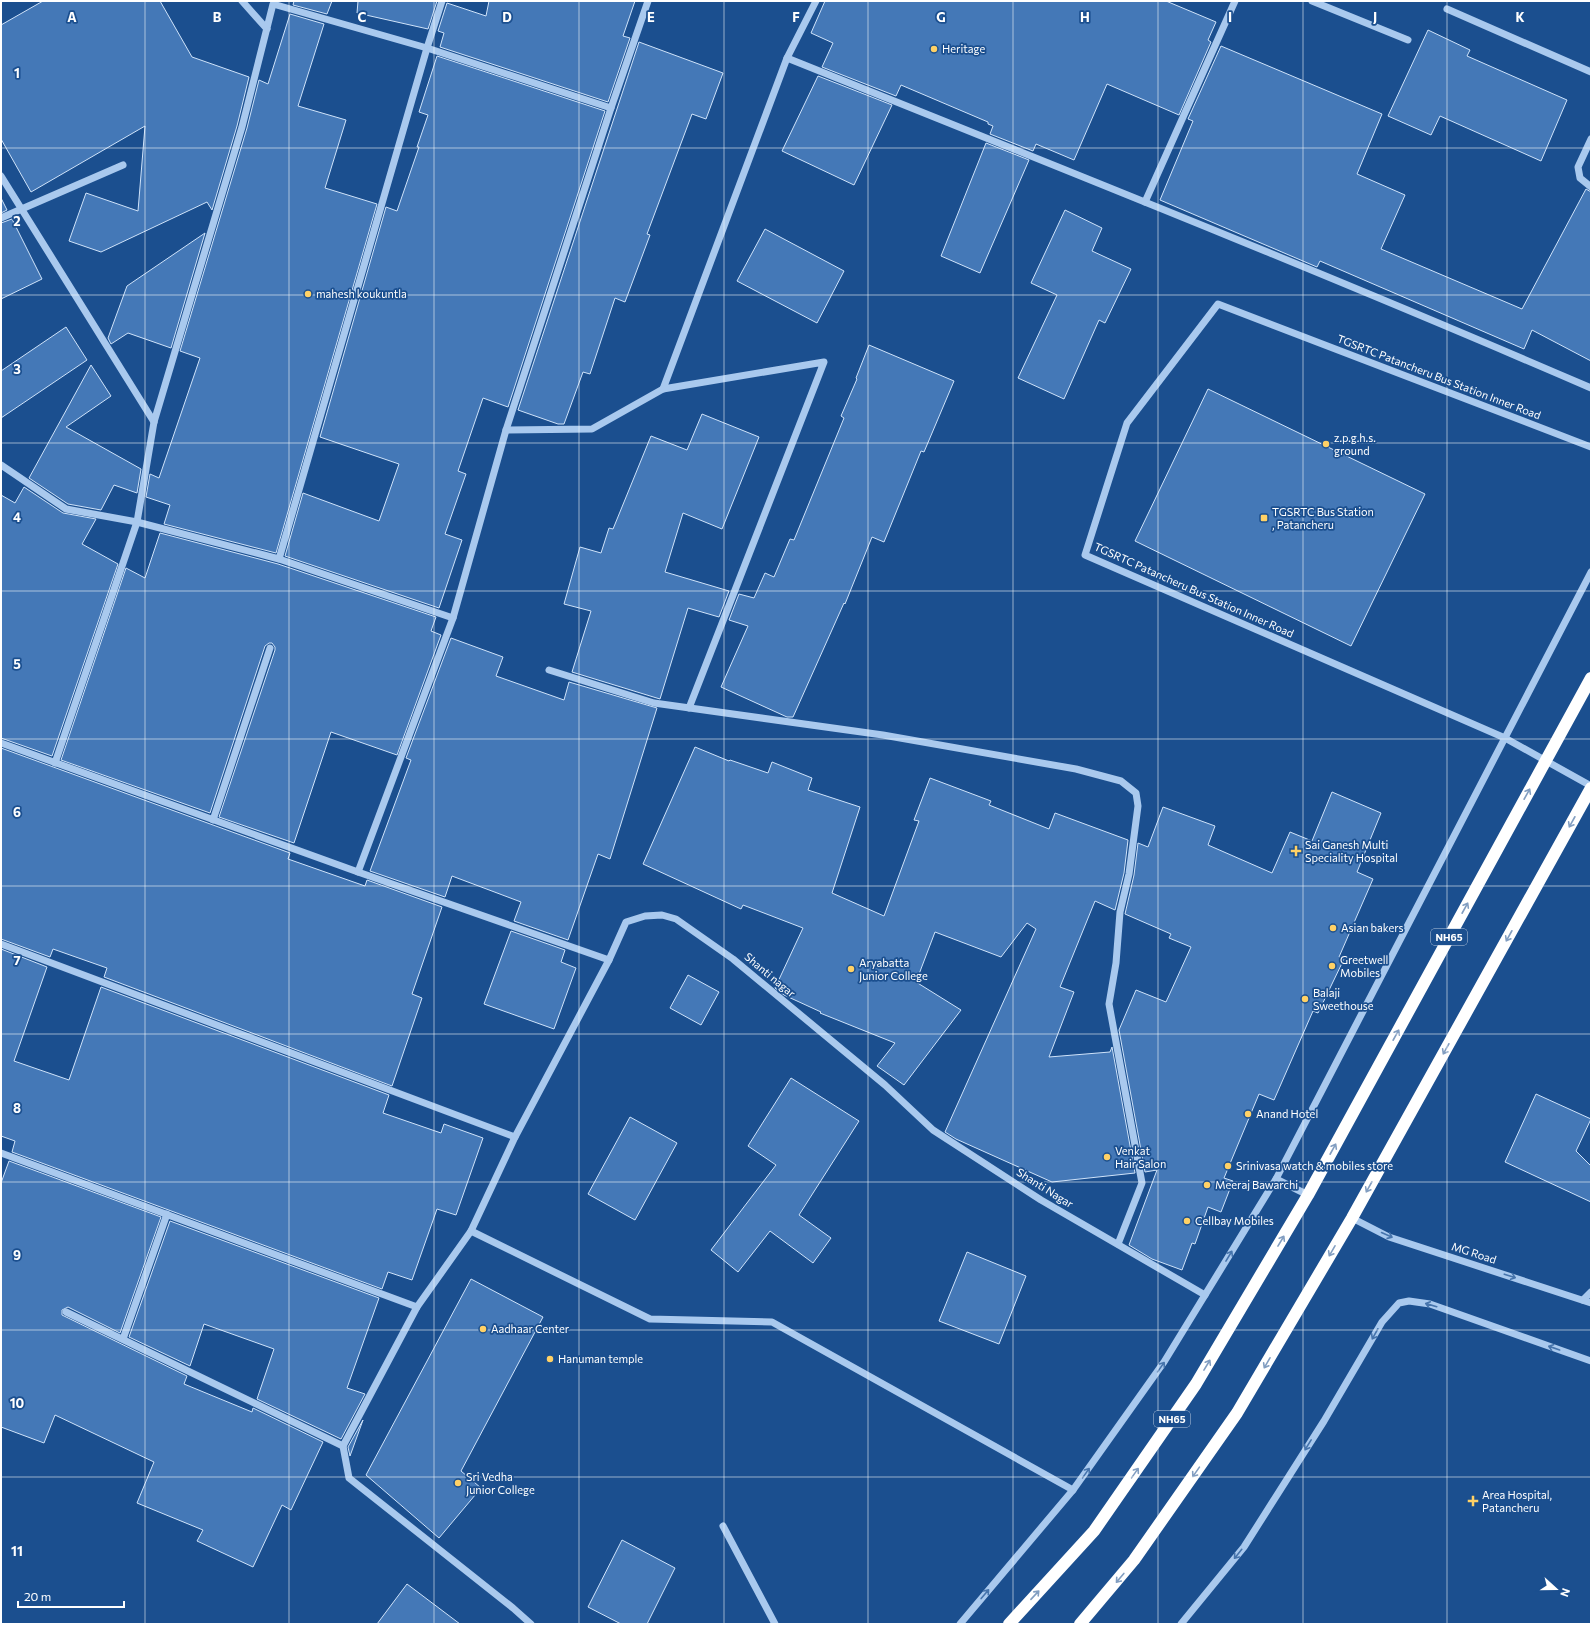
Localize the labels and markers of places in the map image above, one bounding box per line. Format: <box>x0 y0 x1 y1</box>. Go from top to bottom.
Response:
place label: Heritage <box>942 42 985 55</box>
marker: Heritage <box>929 44 939 54</box>
place label: mahesh koukuntla <box>316 287 407 300</box>
marker: mahesh koukuntla <box>303 289 313 299</box>
place label: z.p.g.h.s. ground <box>1334 431 1376 457</box>
marker: z.p.g.h.s. ground <box>1321 439 1331 449</box>
place label: TGSRTC Bus Station , Patancheru <box>1272 505 1374 531</box>
marker: TGSRTC Bus Station , Patancheru <box>1259 513 1269 523</box>
place label: Sai Ganesh Multi Speciality Hospital <box>1305 838 1398 864</box>
marker: Sai Ganesh Multi Speciality Hospital <box>1290 845 1302 857</box>
place label: Asian bakers <box>1341 921 1404 934</box>
marker: Asian bakers <box>1328 923 1338 933</box>
place label: Greetwell Mobiles <box>1340 953 1388 979</box>
place label: Aryabatta Junior College <box>859 956 928 983</box>
marker: Greetwell Mobiles <box>1327 961 1337 971</box>
marker: Aryabatta Junior College <box>846 964 856 974</box>
place label: Balaji Sweethouse <box>1313 986 1374 1012</box>
marker: Balaji Sweethouse <box>1300 994 1310 1004</box>
place label: Anand Hotel <box>1256 1107 1318 1120</box>
marker: Anand Hotel <box>1243 1109 1253 1119</box>
place label: Venkat Hair Salon <box>1115 1144 1166 1170</box>
marker: Venkat Hair Salon <box>1102 1152 1112 1162</box>
place label: Srinivasa watch & mobiles store <box>1236 1159 1393 1172</box>
marker: Srinivasa watch & mobiles store <box>1223 1161 1233 1171</box>
place label: Meeraj Bawarchi <box>1215 1178 1298 1191</box>
marker: Meeraj Bawarchi <box>1202 1180 1212 1190</box>
place label: Cellbay Mobiles <box>1195 1214 1274 1227</box>
marker: Cellbay Mobiles <box>1182 1216 1192 1226</box>
place label: Aadhaar Center <box>491 1322 570 1335</box>
marker: Aadhaar Center <box>478 1324 488 1334</box>
place label: Hanuman temple <box>558 1352 643 1365</box>
marker: Hanuman temple <box>545 1354 555 1364</box>
place label: Sri Vedha Junior College <box>466 1470 535 1497</box>
marker: Sri Vedha Junior College <box>453 1478 463 1488</box>
place label: Area Hospital, Patancheru <box>1482 1488 1552 1514</box>
marker: Area Hospital, Patancheru <box>1467 1495 1479 1507</box>

